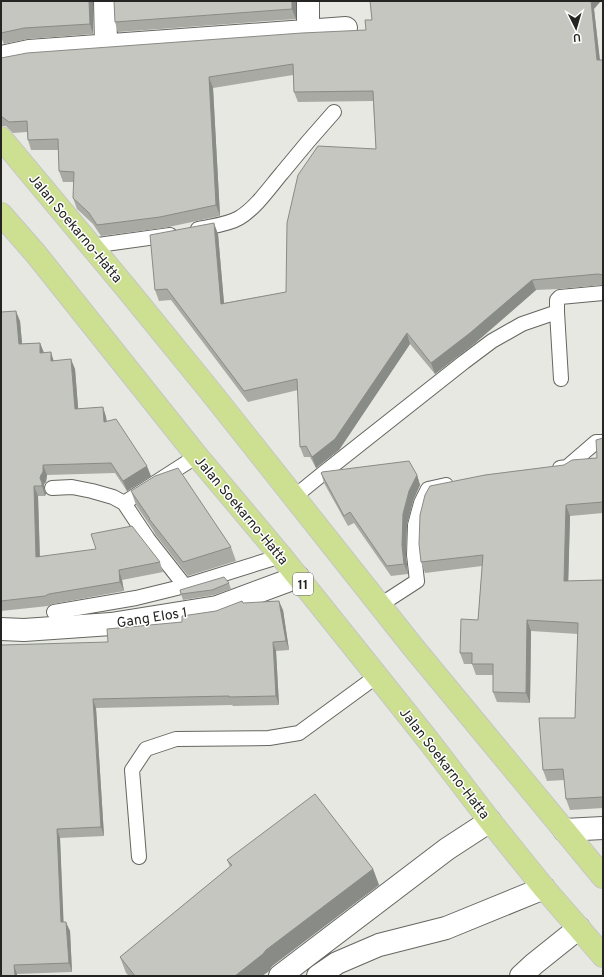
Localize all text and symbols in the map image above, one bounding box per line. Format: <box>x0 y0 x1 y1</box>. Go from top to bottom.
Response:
north arrow <box>556 8 596 48</box>
text: U <box>572 30 581 44</box>
street label: Jalan Soekarno-Hatta <box>24 171 125 287</box>
street label: Jalan Soekarno-Hatta <box>190 453 291 569</box>
road number: 11 <box>293 573 313 595</box>
street label: Gang Elos 1 <box>116 605 189 632</box>
street label: Jalan Soekarno-Hatta <box>395 705 493 823</box>

